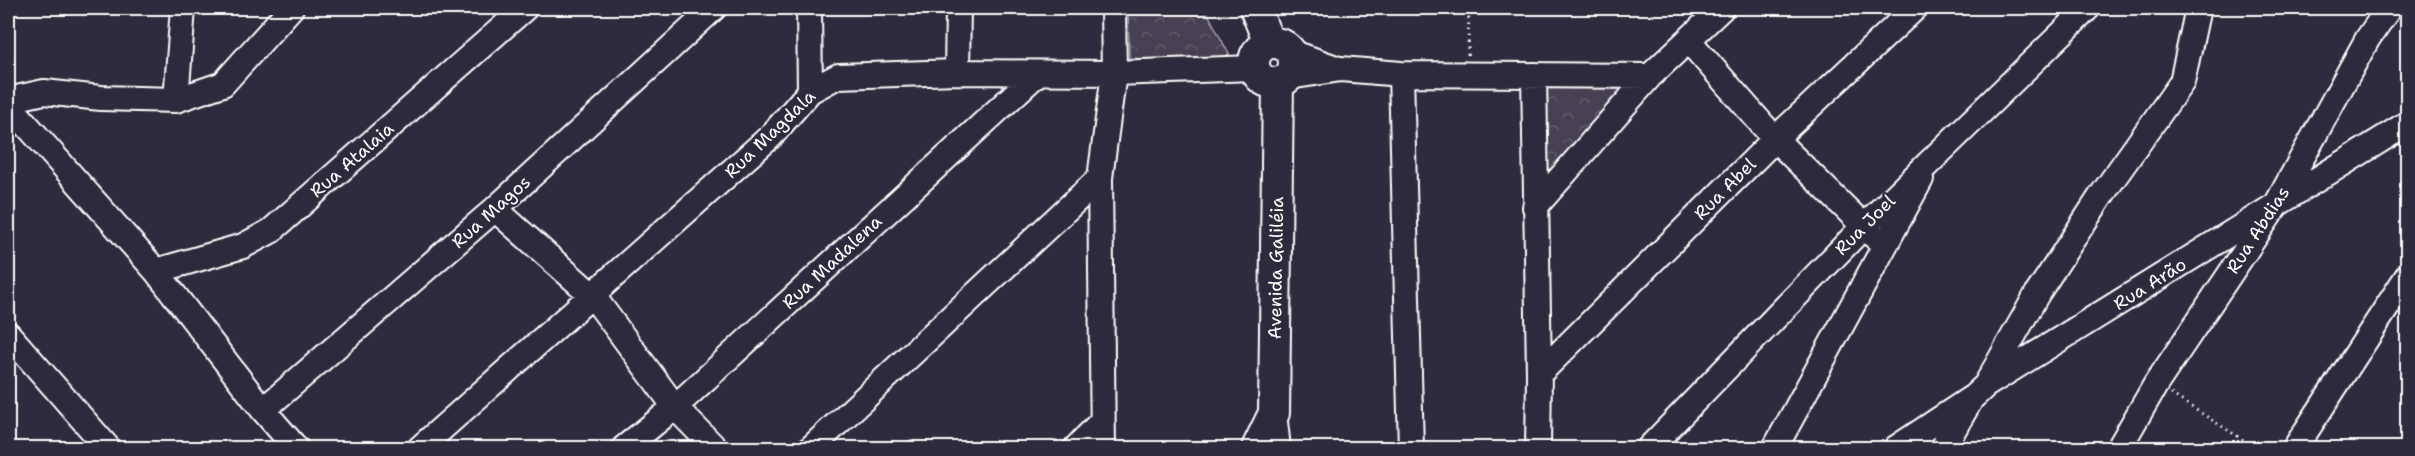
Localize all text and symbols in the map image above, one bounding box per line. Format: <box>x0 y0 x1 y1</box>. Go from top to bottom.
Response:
street label: Rua Magdala <box>719 84 821 184</box>
street label: Rua Atalaia <box>305 117 399 203</box>
street label: Rua Abel <box>1689 152 1762 225</box>
street label: Rua Magos <box>446 170 536 254</box>
street label: Rua Abdias <box>2221 182 2295 278</box>
street label: Rua Joel <box>1829 189 1901 261</box>
street label: Avenida Galiléia <box>1263 196 1289 340</box>
street label: Rua Madalena <box>777 210 887 314</box>
street label: Rua Arão <box>2109 252 2191 316</box>

